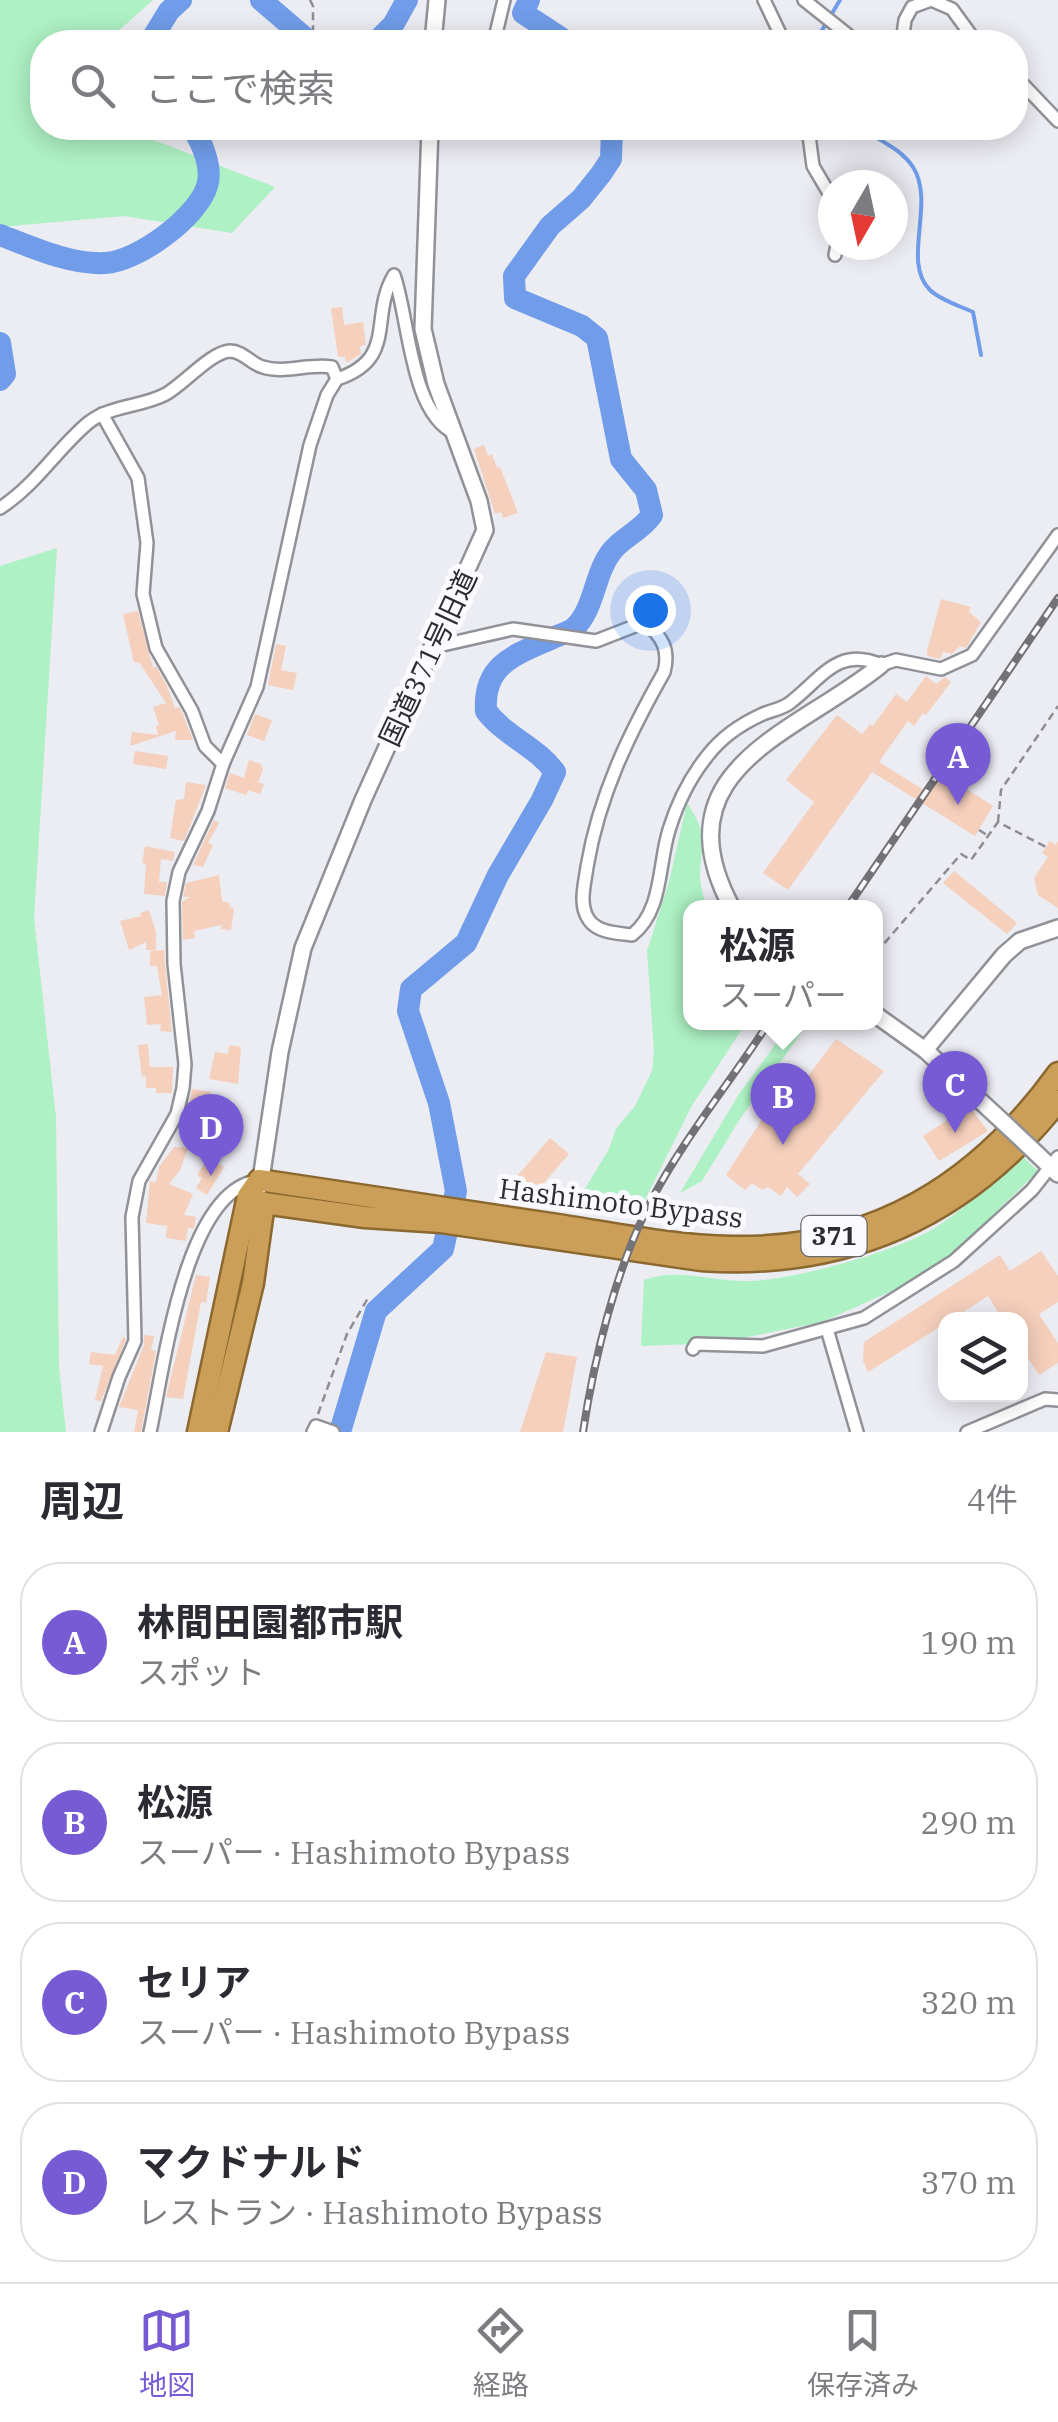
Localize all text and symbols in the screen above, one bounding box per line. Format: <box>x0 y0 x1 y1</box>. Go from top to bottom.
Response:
search box <box>30 30 1028 140</box>
icon: search <box>65 58 120 113</box>
text: ここで検索 <box>145 63 335 112</box>
north arrow <box>818 170 908 260</box>
street label: 国道371号旧道 <box>371 564 485 752</box>
your location <box>625 585 676 636</box>
pin: A <box>926 722 990 805</box>
popup <box>683 900 883 1030</box>
text: 松源 <box>719 920 795 969</box>
text: スーパー <box>719 974 847 1016</box>
pin: C <box>922 1050 988 1133</box>
pin: B <box>750 1062 816 1145</box>
pin: D <box>178 1094 244 1176</box>
street label: Hashimoto Bypass <box>497 1169 745 1236</box>
road number: 371 <box>802 1216 866 1256</box>
map controls <box>938 1312 1028 1402</box>
button: layers <box>938 1312 1028 1402</box>
text: 周辺 <box>40 1473 124 1528</box>
text: 4件 <box>967 1478 1018 1520</box>
text: 林間田園都市駅 <box>137 1597 403 1646</box>
text: A <box>63 1621 86 1663</box>
text: 190 m <box>920 1621 1016 1663</box>
text: スポット <box>137 1651 265 1693</box>
text: 松源 <box>137 1777 213 1826</box>
text: B <box>63 1801 86 1843</box>
text: 290 m <box>920 1801 1016 1843</box>
text: スーパー · Hashimoto Bypass <box>137 1831 570 1873</box>
text: セリア <box>137 1957 251 2006</box>
text: C <box>64 1981 85 2023</box>
text: 320 m <box>920 1981 1016 2023</box>
text: スーパー · Hashimoto Bypass <box>137 2011 570 2053</box>
text: マクドナルド <box>137 2137 365 2186</box>
text: D <box>62 2161 87 2203</box>
text: 370 m <box>920 2161 1016 2203</box>
text: レストラン · Hashimoto Bypass <box>137 2191 603 2233</box>
tab: 地図 <box>139 2303 195 2403</box>
tab: 経路 <box>473 2303 529 2403</box>
tab: 保存済み <box>807 2303 919 2403</box>

